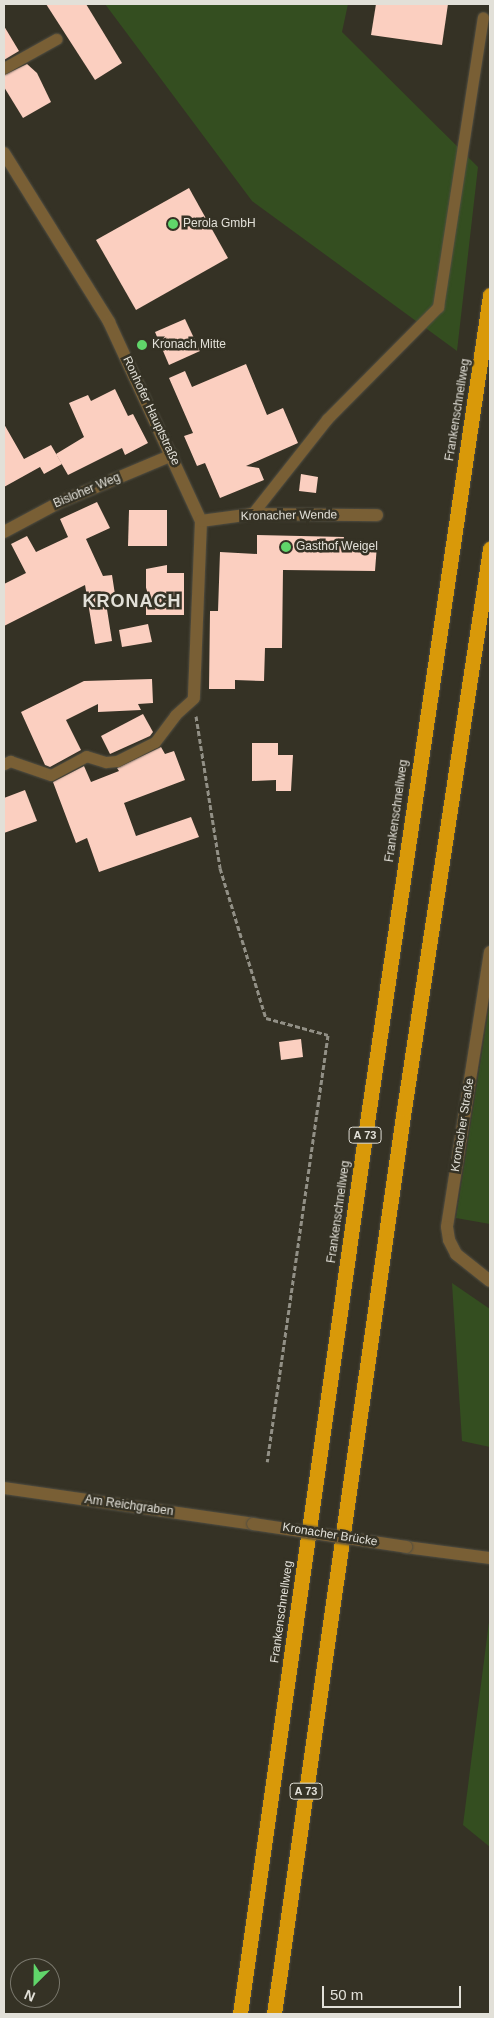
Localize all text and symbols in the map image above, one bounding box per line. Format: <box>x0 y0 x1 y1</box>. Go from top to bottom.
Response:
place label: Perola GmbH <box>183 217 256 231</box>
marker: Perola GmbH <box>167 218 179 230</box>
place label: Kronach Mitte <box>152 338 226 352</box>
marker: Kronach Mitte <box>136 339 148 351</box>
street label: Ronhofer Hauptstraße <box>119 354 183 468</box>
street label: Frankenschnellweg <box>443 358 473 462</box>
street label: Bisloher Weg <box>51 470 123 512</box>
street label: Kronacher Wende <box>241 508 337 524</box>
place label: Gasthof Weigel <box>296 540 378 554</box>
marker: Gasthof Weigel <box>280 541 292 553</box>
district label: KRONACH <box>82 590 182 612</box>
street label: Frankenschnellweg <box>383 759 411 863</box>
street label: Kronacher Straße <box>448 1077 478 1173</box>
road number: A 73 <box>348 1126 382 1144</box>
street label: Frankenschnellweg <box>325 1160 353 1264</box>
street label: Am Reichgraben <box>84 1493 174 1519</box>
street label: Kronacher Brücke <box>281 1520 379 1550</box>
street label: Frankenschnellweg <box>268 1560 296 1664</box>
road number: A 73 <box>288 1782 324 1800</box>
north arrow <box>10 1958 60 2008</box>
scale bar <box>324 1976 463 2008</box>
text: 50 m <box>330 1986 363 2003</box>
text: N <box>22 1987 37 2005</box>

